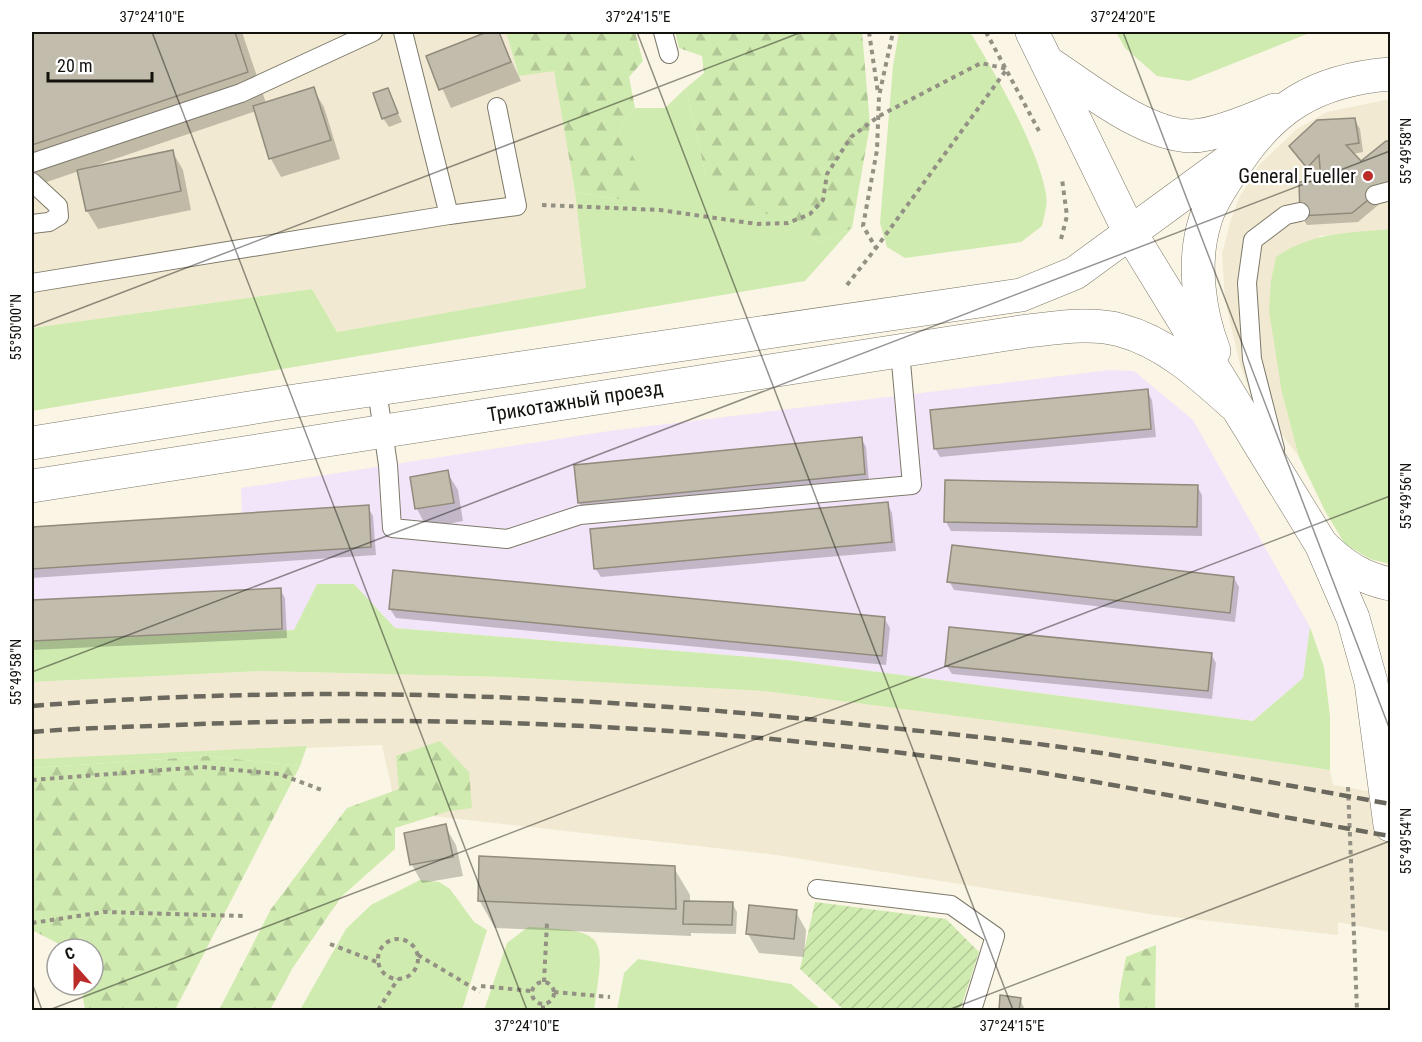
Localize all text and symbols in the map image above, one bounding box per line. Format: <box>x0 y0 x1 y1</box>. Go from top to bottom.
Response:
text: 37°24'10"E <box>120 8 184 26</box>
text: 37°24'15"E <box>606 8 670 26</box>
text: 37°24'20"E <box>1091 8 1155 26</box>
scale bar <box>48 45 152 83</box>
text: 20 m <box>57 55 92 76</box>
text: 55°49'58"N <box>1397 118 1415 184</box>
place label: General Fueller <box>1238 164 1356 188</box>
marker: General Fueller <box>1361 169 1375 183</box>
text: 55°50'00"N <box>7 294 25 360</box>
street label: Трикотажный проезд <box>485 375 665 427</box>
text: 55°49'56"N <box>1397 463 1415 529</box>
text: 55°49'58"N <box>7 639 25 705</box>
text: 55°49'54"N <box>1397 808 1415 874</box>
north arrow <box>45 937 105 997</box>
text: С <box>62 943 77 964</box>
text: 37°24'10"E <box>495 1017 559 1035</box>
text: 37°24'15"E <box>980 1017 1044 1035</box>

